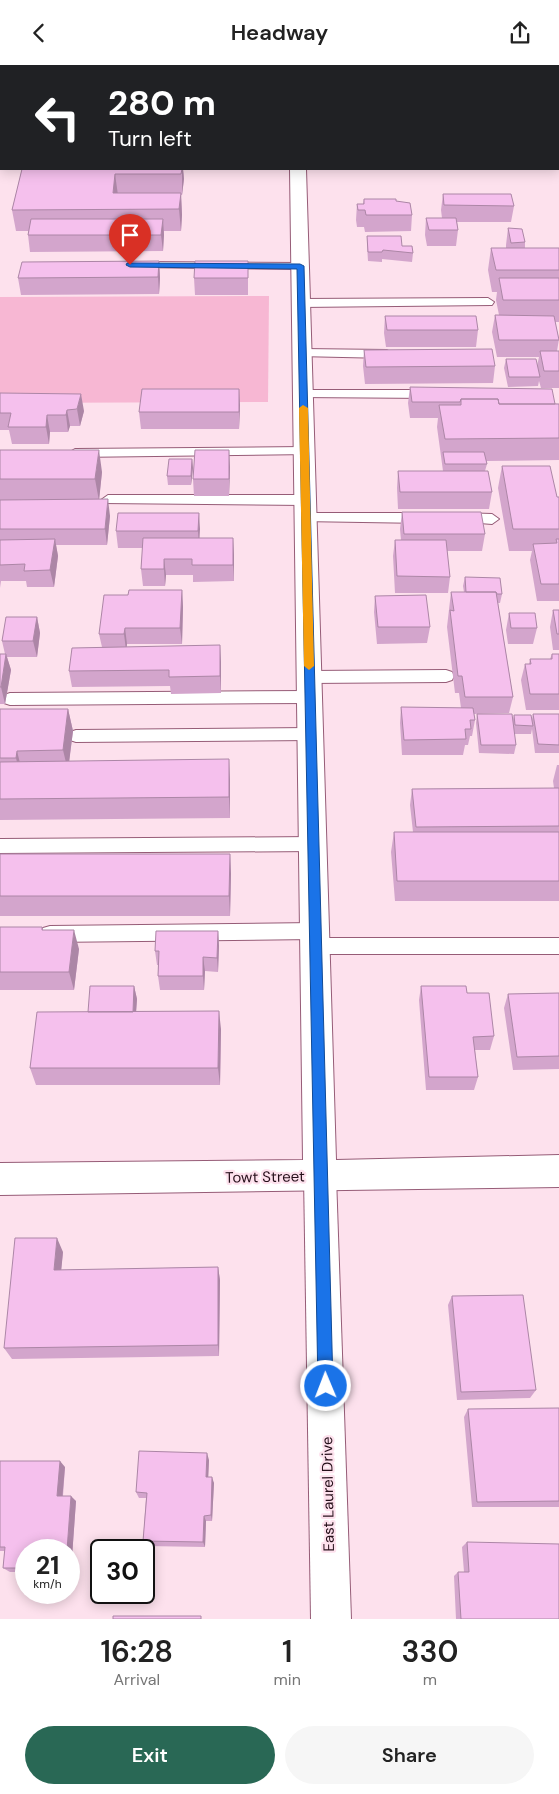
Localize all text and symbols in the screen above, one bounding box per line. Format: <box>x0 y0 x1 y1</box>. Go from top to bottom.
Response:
text: Headway <box>231 18 328 47</box>
icon: back <box>25 19 53 47</box>
icon: share <box>506 19 534 47</box>
text: 280 m <box>108 80 216 126</box>
icon: left <box>25 85 90 150</box>
text: Turn left <box>108 124 192 153</box>
pin <box>109 214 151 265</box>
icon: arrive <box>116 221 144 249</box>
street label: Towt Street <box>225 1166 305 1188</box>
position arrow <box>299 1359 351 1411</box>
street label: East Laurel Drive <box>317 1436 339 1552</box>
speed limit sign: 30 <box>90 1539 155 1604</box>
text: 21 <box>36 1549 59 1582</box>
text: km/h <box>33 1576 62 1592</box>
text: 16:28 <box>101 1632 173 1671</box>
text: 1 <box>282 1632 292 1671</box>
text: 330 <box>401 1632 458 1671</box>
text: Arrival <box>113 1669 160 1690</box>
text: min <box>274 1669 301 1690</box>
text: m <box>423 1669 437 1690</box>
button: Exit <box>25 1726 275 1784</box>
button: Share <box>285 1726 534 1784</box>

